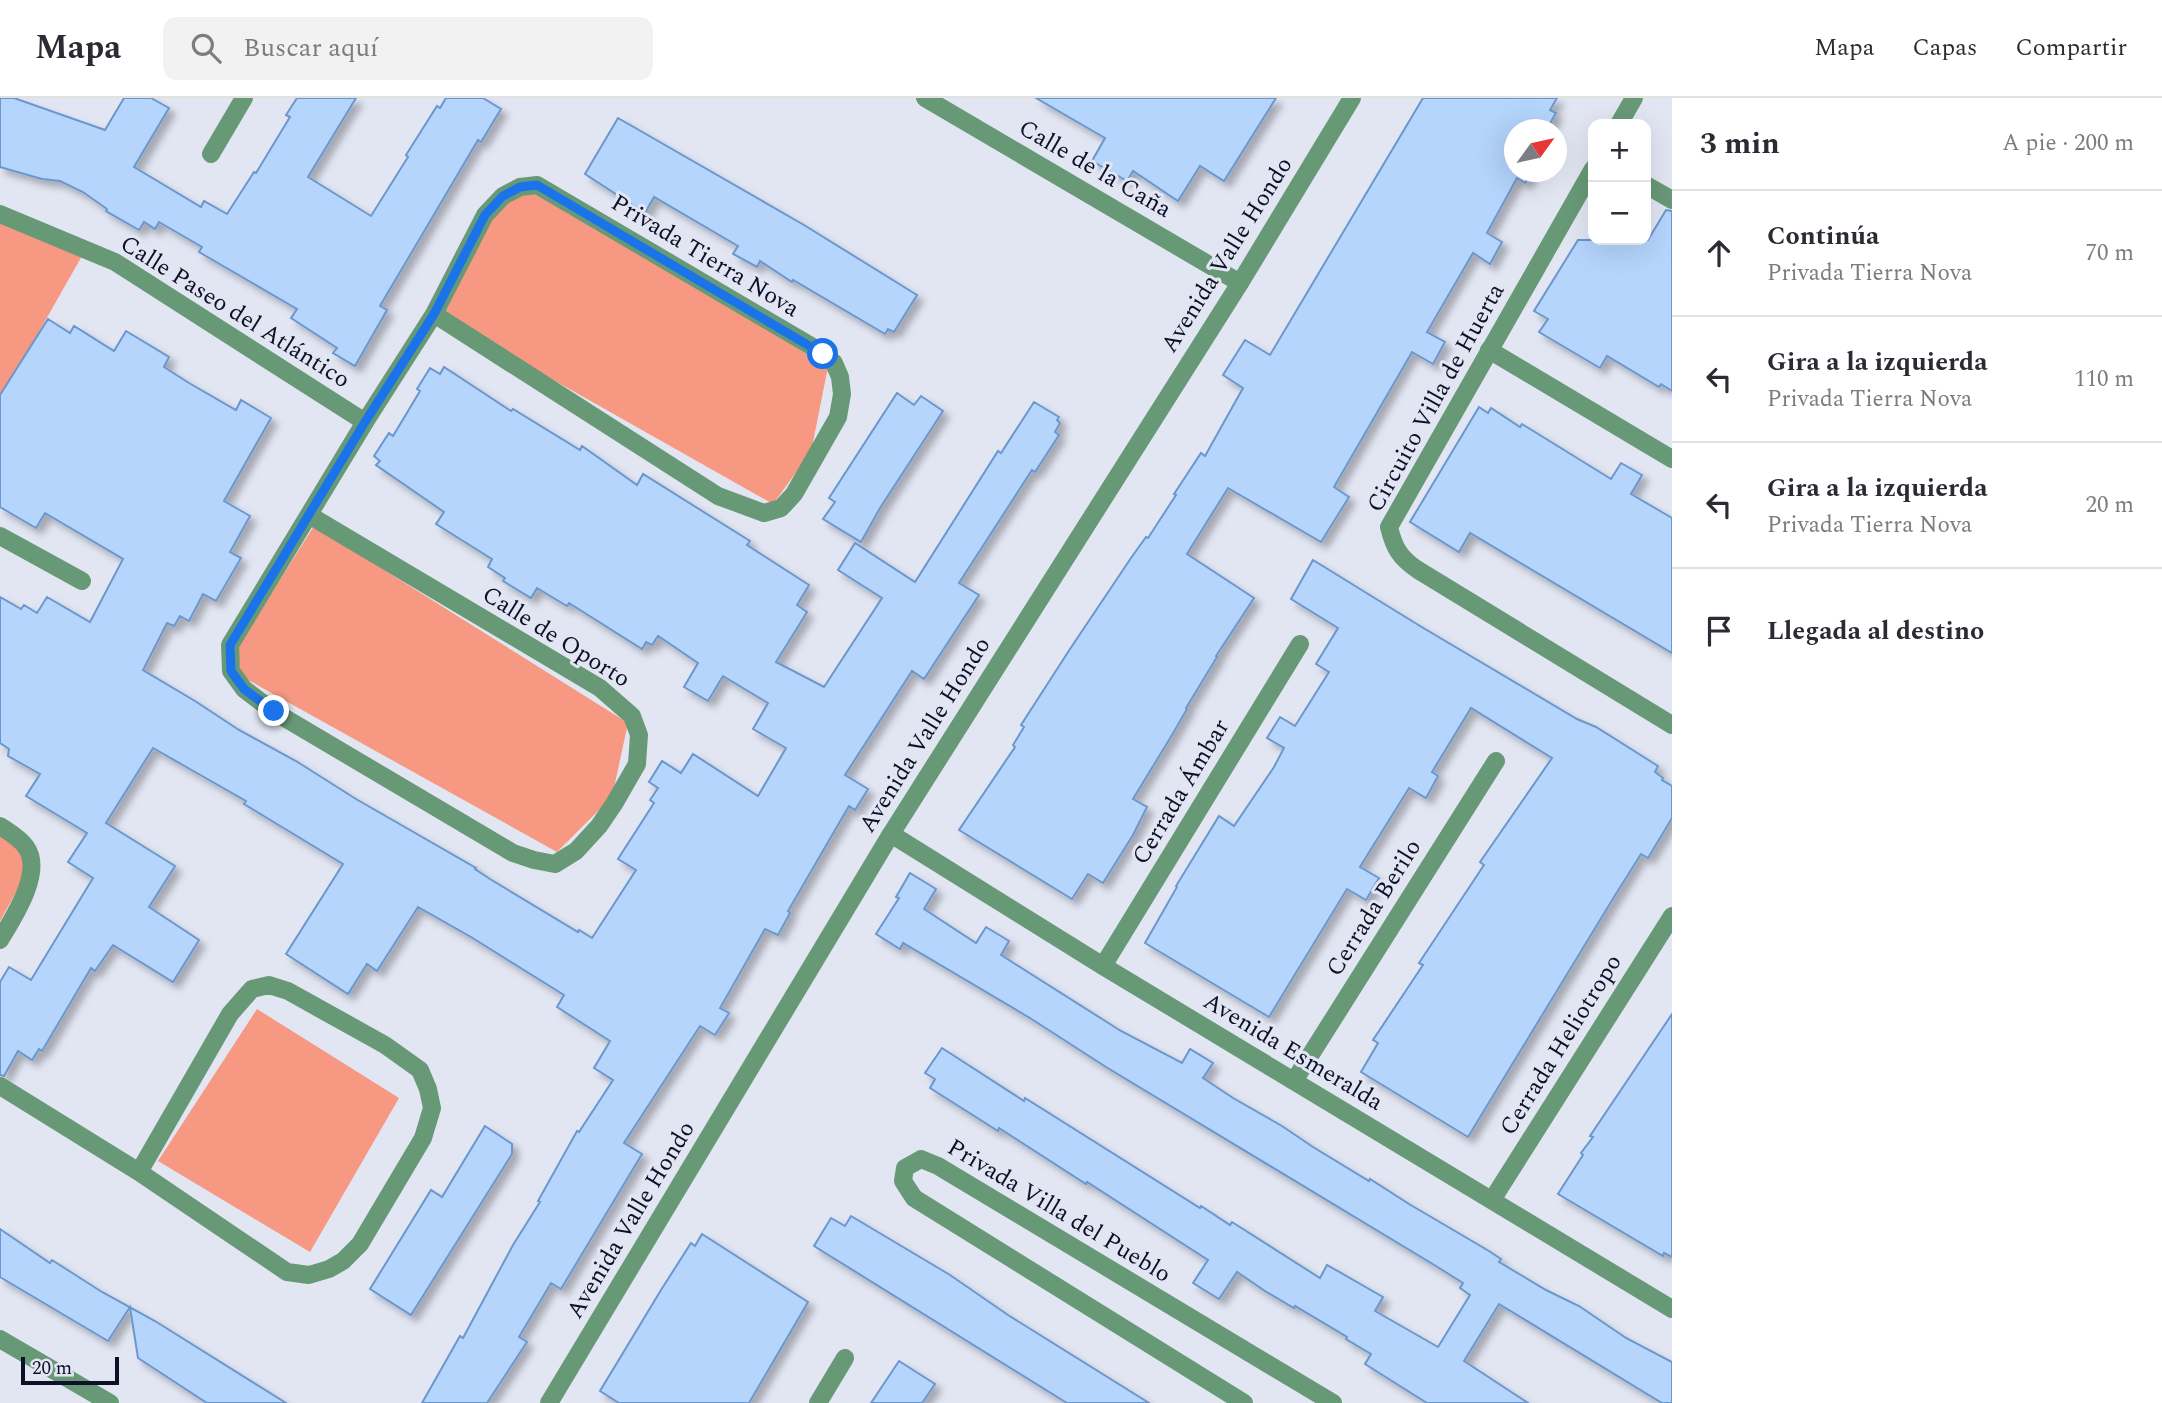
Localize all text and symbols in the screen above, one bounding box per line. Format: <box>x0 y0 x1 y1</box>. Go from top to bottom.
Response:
search box <box>163 17 653 80</box>
text: Mapa <box>35 23 121 73</box>
text: Buscar aquí <box>243 28 378 68</box>
icon: search <box>187 29 225 67</box>
text: Mapa <box>1814 30 1874 66</box>
text: Capas <box>1912 30 1977 66</box>
text: Compartir <box>2015 30 2127 66</box>
street label: Calle de la Caña <box>1012 111 1178 228</box>
north arrow <box>1504 119 1567 182</box>
map controls <box>1588 119 1651 245</box>
button: + <box>1588 119 1651 182</box>
text: 3 min <box>1700 121 1780 167</box>
text: A pie · 200 m <box>2002 126 2134 161</box>
street label: Avenida Valle Hondo <box>1152 150 1302 360</box>
button: − <box>1588 182 1651 245</box>
street label: Privada Tierra Nova <box>604 185 806 327</box>
text: Continúa <box>1767 216 1879 256</box>
street label: Calle Paseo del Atlántico <box>113 226 357 398</box>
icon: ahead <box>1700 234 1738 272</box>
text: 70 m <box>2085 236 2134 271</box>
text: Privada Tierra Nova <box>1767 256 1972 291</box>
street label: Circuito Villa de Huerta <box>1358 277 1514 519</box>
route start <box>807 338 838 369</box>
text: Gira a la izquierda <box>1767 342 1988 382</box>
icon: left <box>1700 360 1738 398</box>
text: 110 m <box>2074 362 2134 397</box>
text: Privada Tierra Nova <box>1767 382 1972 417</box>
text: Gira a la izquierda <box>1767 468 1988 508</box>
icon: left <box>1700 486 1738 524</box>
text: 20 m <box>2085 488 2134 523</box>
text: Privada Tierra Nova <box>1767 508 1972 543</box>
street label: Calle de Oporto <box>475 577 637 697</box>
text: Llegada al destino <box>1767 611 1984 651</box>
icon: arrive <box>1700 612 1738 650</box>
street label: Avenida Valle Hondo <box>850 630 1000 840</box>
route end <box>258 695 289 726</box>
street label: Cerrada Ámbar <box>1123 712 1239 872</box>
street label: Cerrada Berilo <box>1317 832 1431 984</box>
street label: Cerrada Heliotropo <box>1491 947 1631 1143</box>
street label: Avenida Esmeralda <box>1196 984 1390 1120</box>
street label: Avenida Valle Hondo <box>558 1114 704 1326</box>
street label: Privada Villa del Pueblo <box>940 1130 1178 1292</box>
scale bar <box>21 1354 119 1386</box>
text: 20 m <box>32 1354 72 1383</box>

